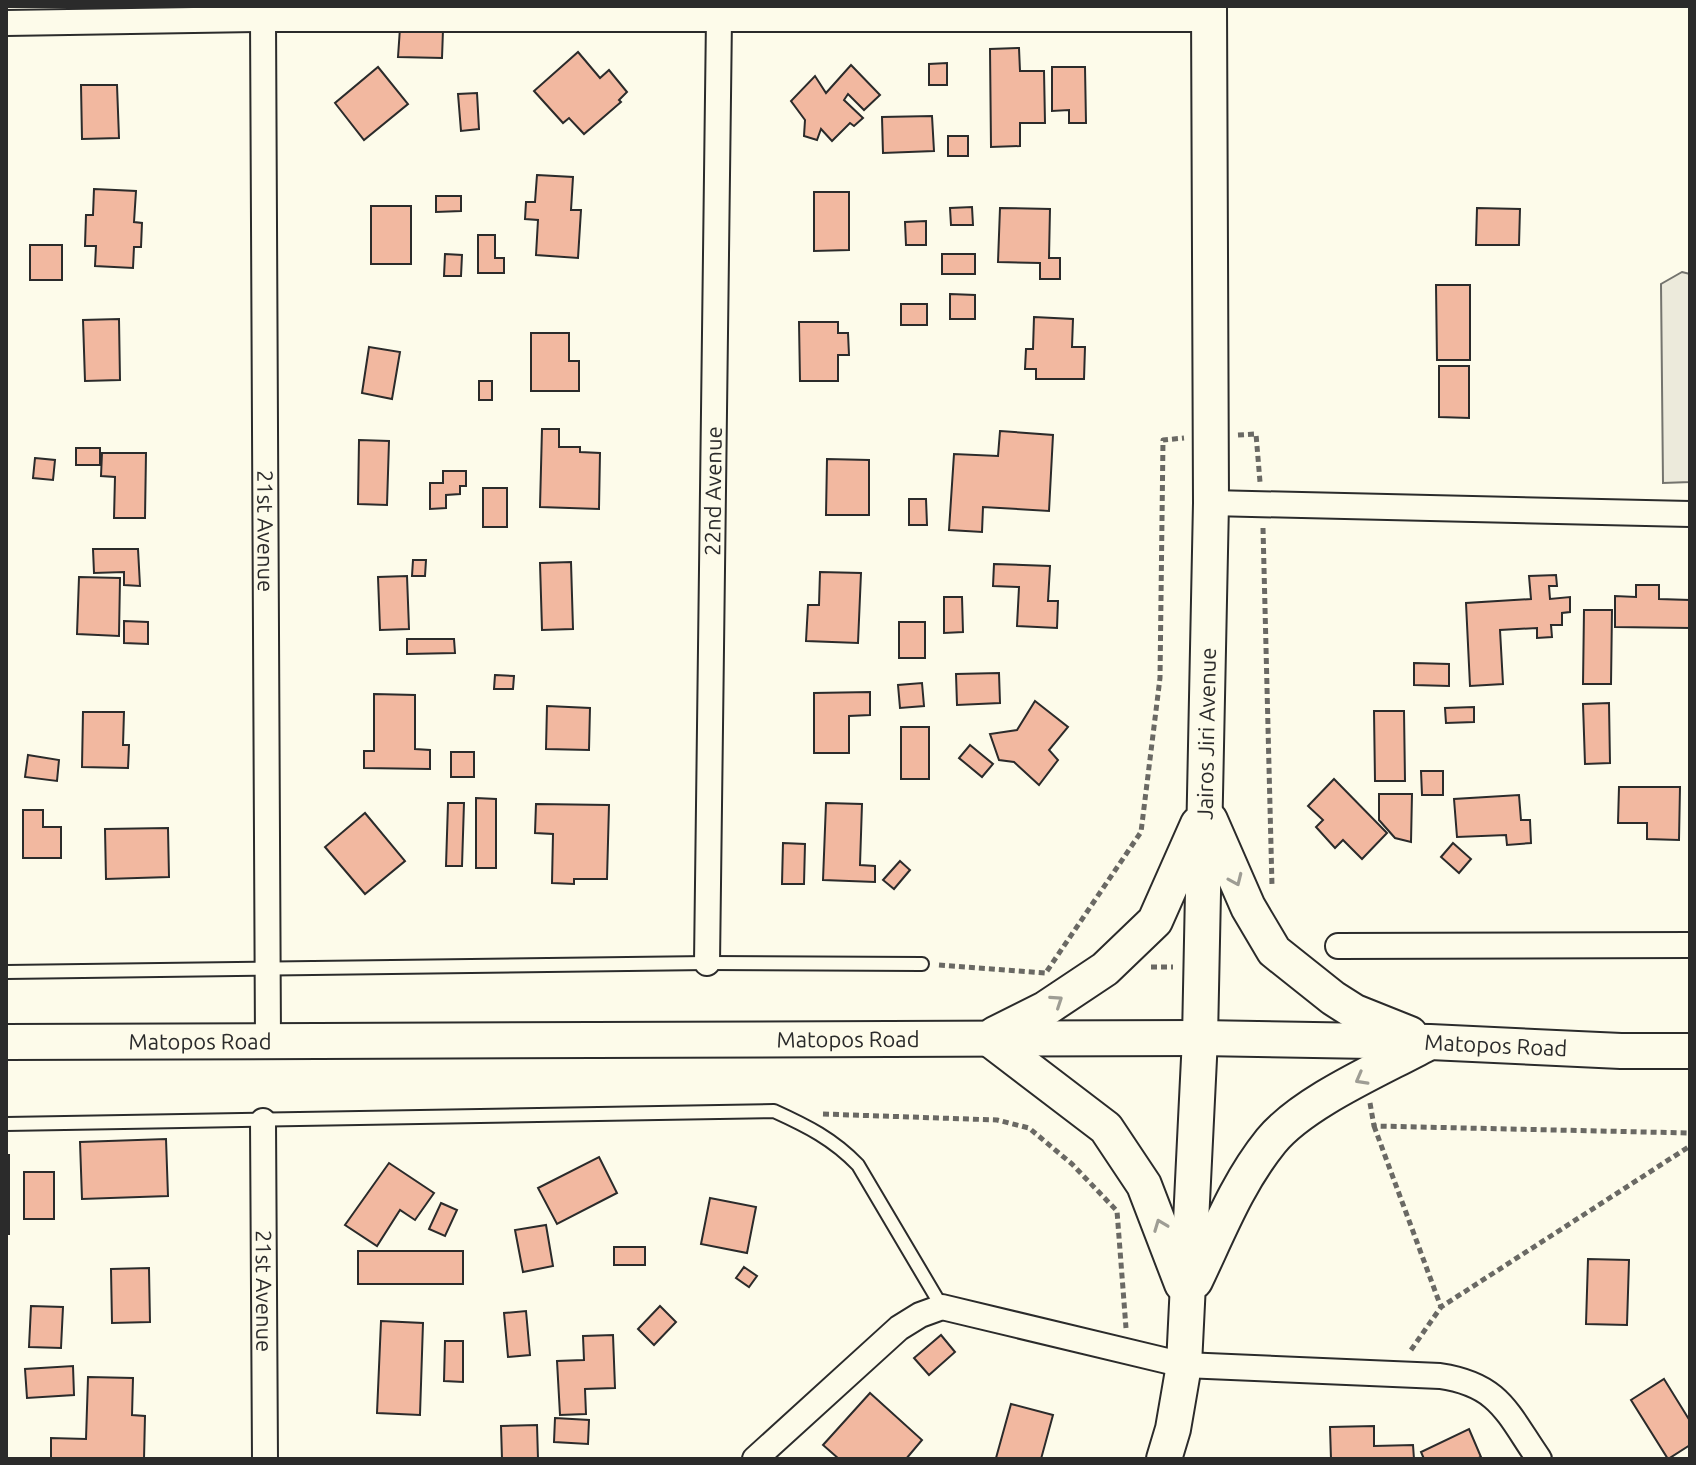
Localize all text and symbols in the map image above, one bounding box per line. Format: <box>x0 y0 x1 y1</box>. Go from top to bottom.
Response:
street label: 22nd Avenue <box>699 426 726 556</box>
street label: 21st Avenue <box>253 470 279 592</box>
street label: Jairos Jiri Avenue <box>1191 647 1220 820</box>
one-way arrow <box>1226 872 1242 887</box>
one-way arrow <box>1048 996 1062 1011</box>
street label: Matopos Road <box>776 1026 920 1051</box>
street label: Matopos Road <box>128 1028 272 1054</box>
street label: Matopos Road <box>1424 1029 1568 1060</box>
one-way arrow <box>1355 1069 1370 1085</box>
one-way arrow <box>1153 1219 1170 1233</box>
street label: 21st Avenue <box>252 1230 277 1352</box>

